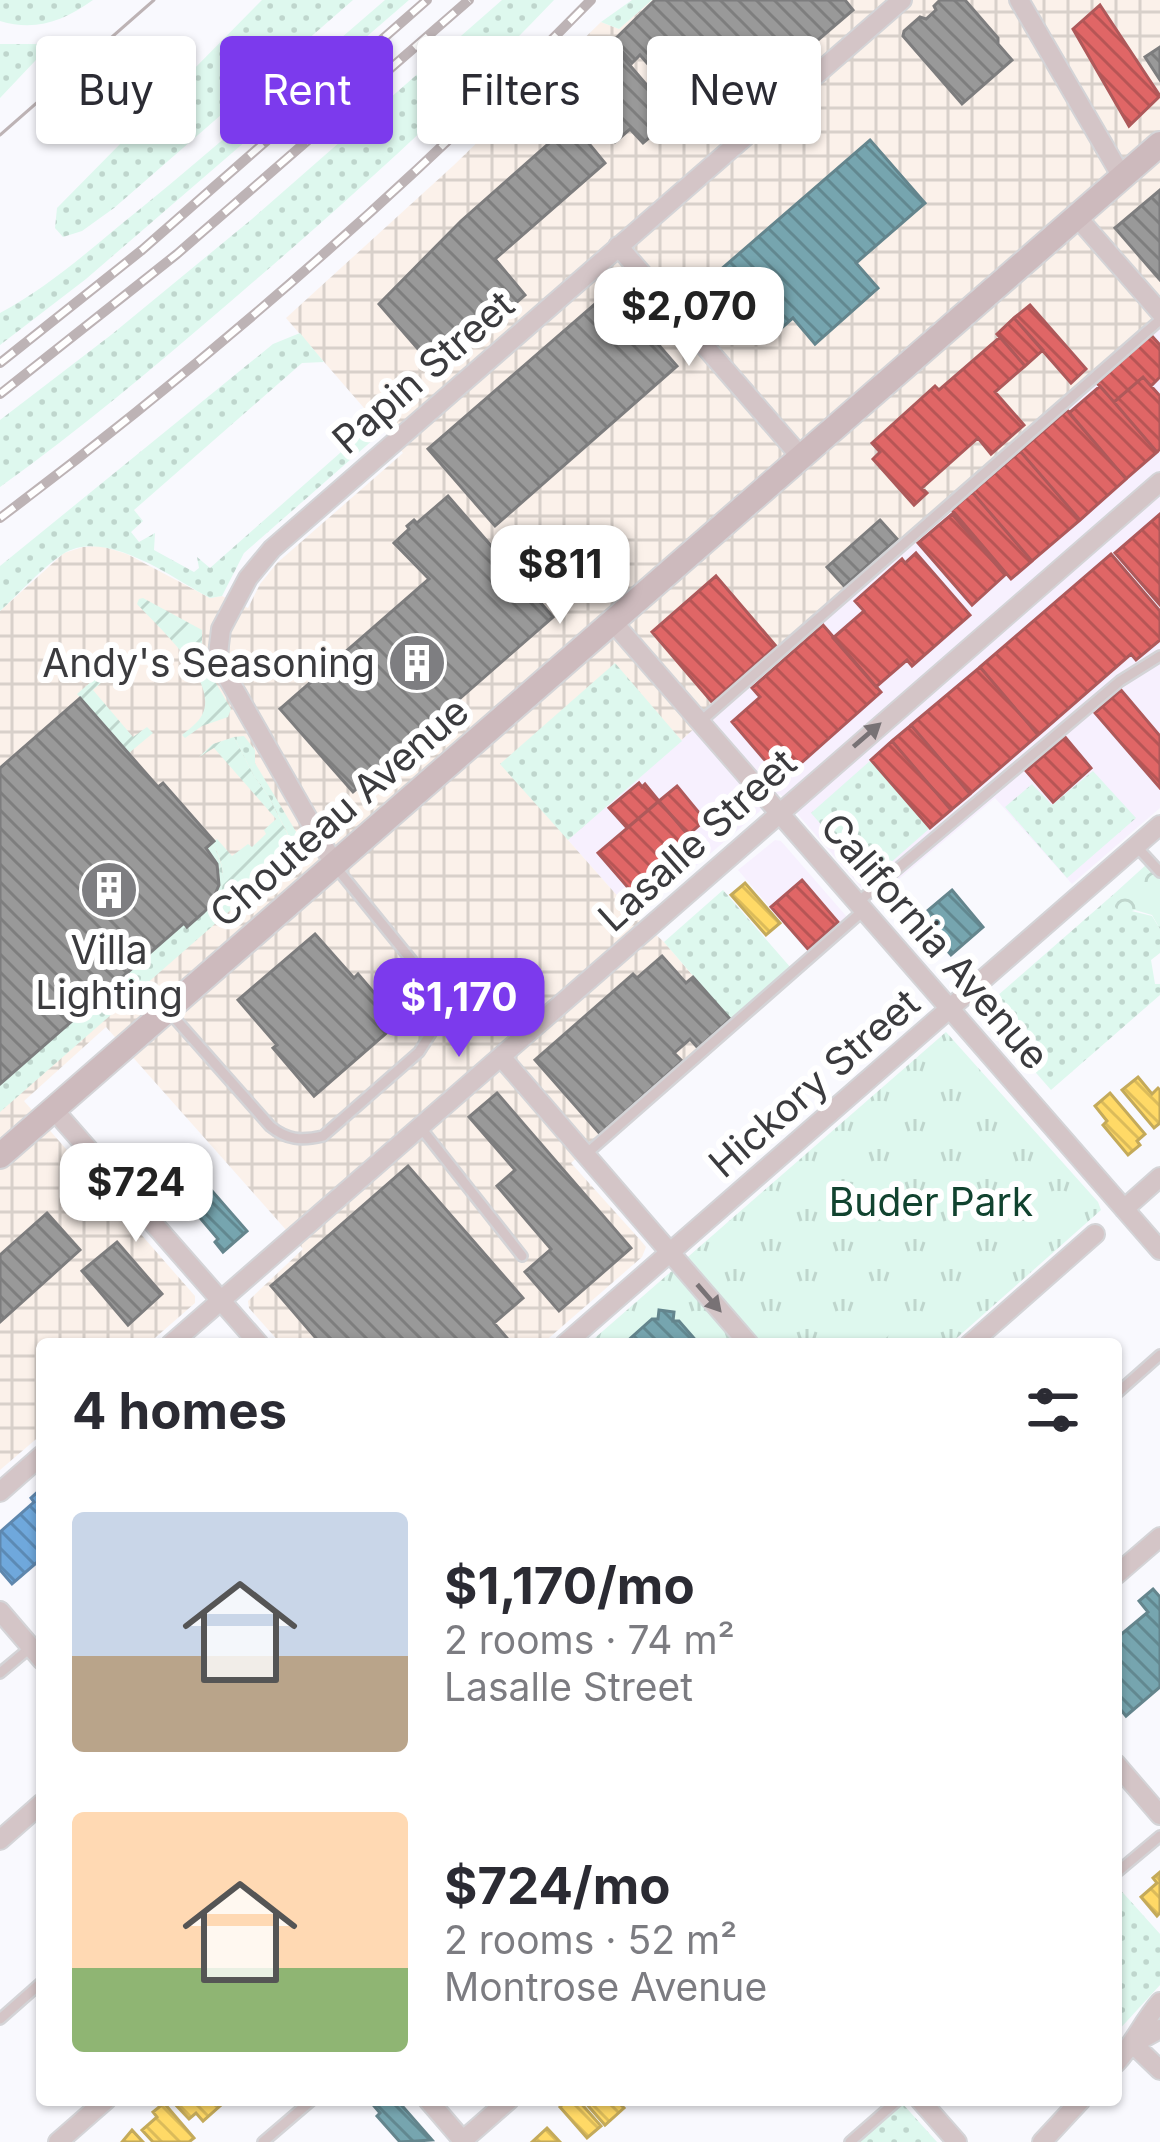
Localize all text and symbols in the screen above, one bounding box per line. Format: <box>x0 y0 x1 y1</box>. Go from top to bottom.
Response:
chip: Buy <box>36 36 196 144</box>
chip: Rent <box>220 36 393 144</box>
chip: Filters <box>417 36 623 144</box>
chip: New <box>647 36 821 144</box>
pin: $2,070 <box>591 267 787 369</box>
street label: Papin Street <box>323 280 523 463</box>
text: $2,070 <box>621 282 757 329</box>
pin: $811 <box>489 525 631 627</box>
text: $811 <box>518 540 602 587</box>
building icon: Andy's Seasoning <box>386 632 448 694</box>
place label: Andy's Seasoning <box>42 639 375 686</box>
street label: Chouteau Avenue <box>200 687 477 936</box>
one-way arrow <box>852 723 882 749</box>
street label: Lasalle Street <box>588 739 805 940</box>
street label: California Avenue <box>811 803 1059 1078</box>
building icon: Villa Lighting <box>78 859 140 921</box>
place label: Villa Lighting <box>35 926 183 1018</box>
pin: $1,170 <box>361 958 557 1060</box>
text: $1,170 <box>400 973 518 1020</box>
street label: Hickory Street <box>699 979 928 1187</box>
pin: $724 <box>65 1143 207 1245</box>
text: $724 <box>87 1158 185 1205</box>
park label: Buder Park <box>829 1178 1033 1225</box>
one-way arrow <box>696 1283 722 1313</box>
icon: filters <box>1020 1377 1086 1443</box>
text: 4 homes <box>72 1380 287 1441</box>
text: $1,170/mo <box>444 1555 695 1616</box>
icon: home <box>168 1560 312 1704</box>
text: 2 rooms · 74 m² <box>444 1616 735 1663</box>
text: Lasalle Street <box>444 1663 693 1710</box>
text: $724/mo <box>444 1855 671 1916</box>
icon: home <box>168 1860 312 2004</box>
text: 2 rooms · 52 m² <box>444 1916 737 1963</box>
text: Montrose Avenue <box>444 1963 767 2010</box>

